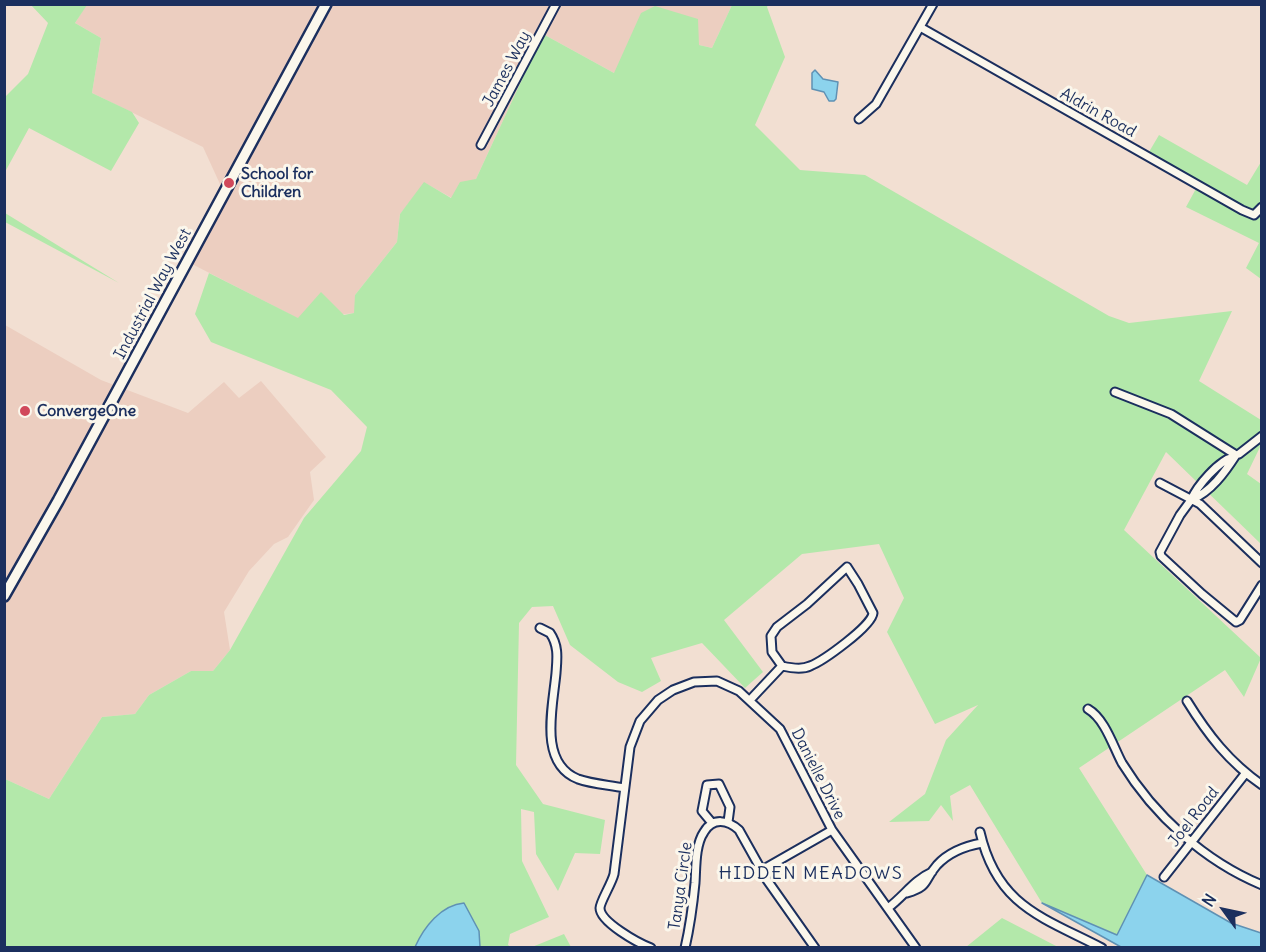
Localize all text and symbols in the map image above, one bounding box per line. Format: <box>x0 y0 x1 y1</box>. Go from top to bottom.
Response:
street label: James Way <box>479 28 535 110</box>
street label: Aldrin Road <box>1057 84 1139 142</box>
place label: School for Children <box>241 164 313 202</box>
marker: School for Children <box>222 176 236 190</box>
street label: Industrial Way West <box>110 225 196 363</box>
place label: ConvergeOne <box>37 401 136 421</box>
marker: ConvergeOne <box>18 404 32 418</box>
street label: Danielle Drive <box>787 725 849 823</box>
street label: Joel Road <box>1165 783 1223 851</box>
street label: Tanya Circle <box>665 841 697 931</box>
district label: HIDDEN MEADOWS <box>719 863 903 885</box>
north arrow <box>1194 880 1254 940</box>
text: N <box>1198 890 1220 910</box>

